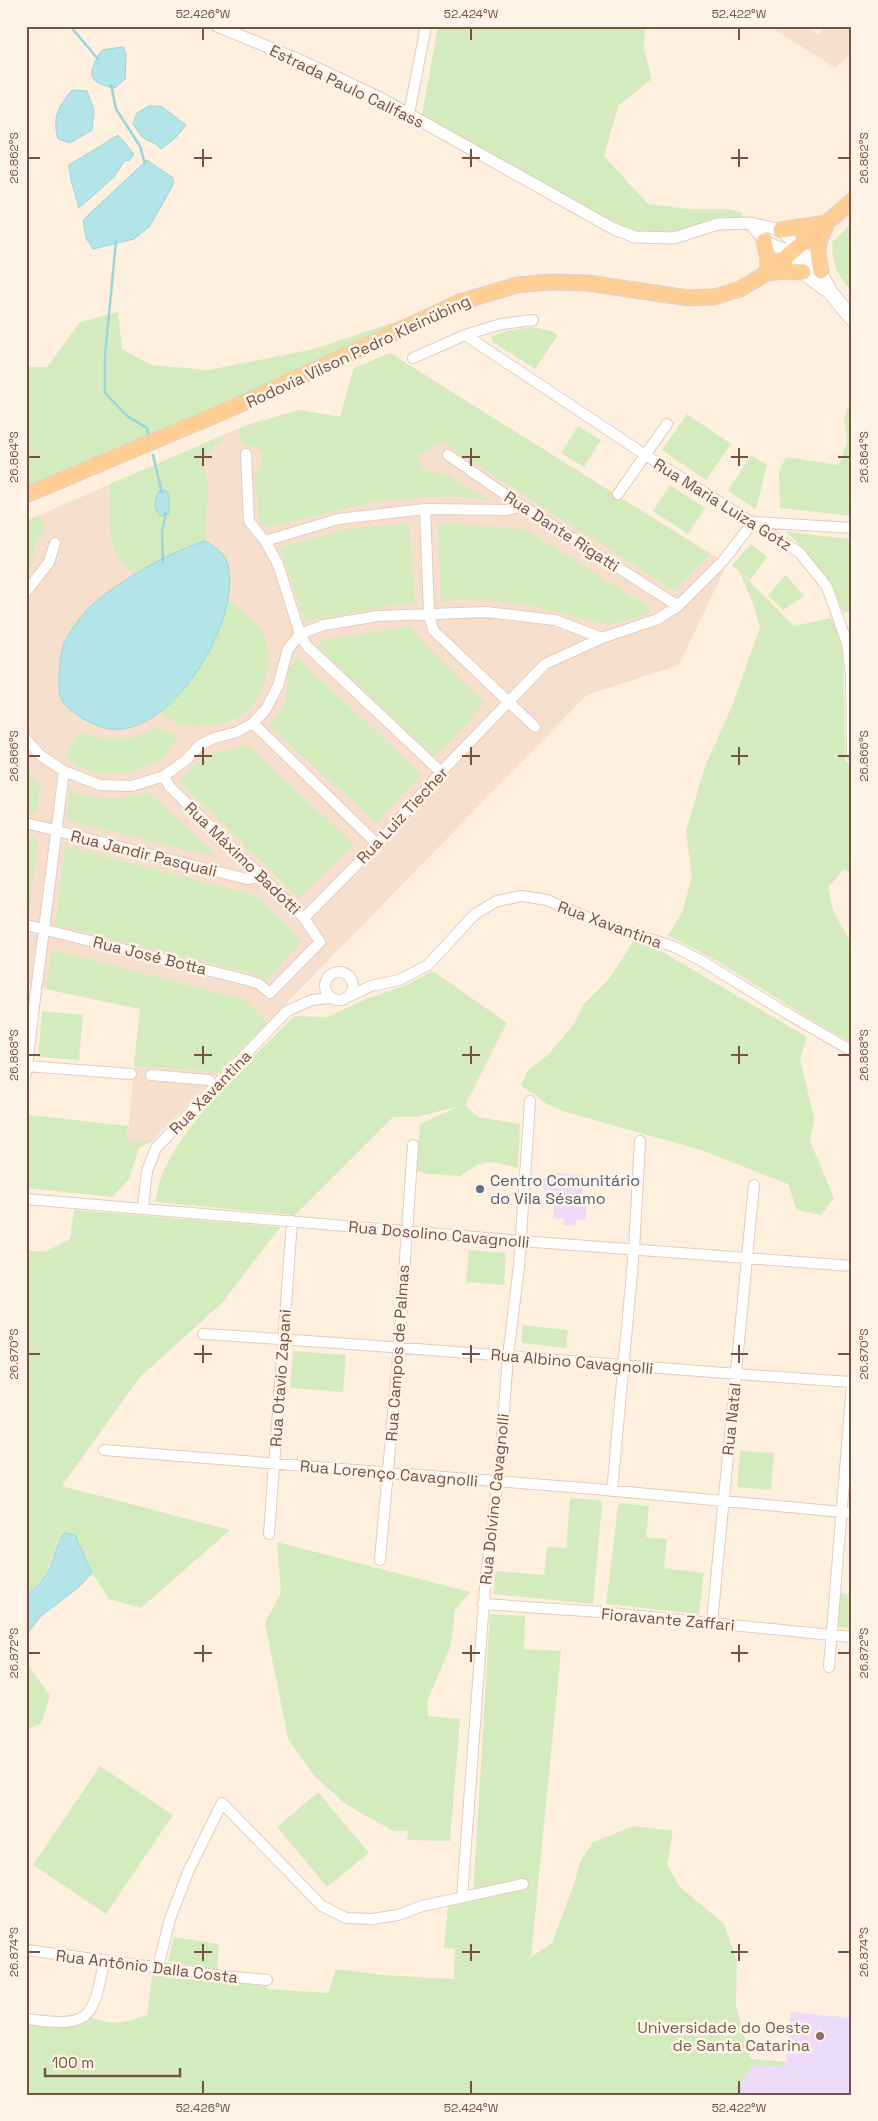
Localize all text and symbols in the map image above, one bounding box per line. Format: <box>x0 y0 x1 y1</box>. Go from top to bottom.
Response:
text: 52.426°W <box>176 6 231 22</box>
text: 52.424°W <box>444 6 499 22</box>
text: 52.422°W <box>712 6 767 22</box>
street label: Estrada Paulo Callfass <box>266 40 427 133</box>
text: 26.862°S <box>6 132 22 184</box>
text: 26.862°S <box>856 132 872 184</box>
street label: Rodovia Vilson Pedro Kleinübing <box>243 290 474 413</box>
text: 26.864°S <box>6 431 22 483</box>
text: 26.864°S <box>856 431 872 483</box>
street label: Rua Maria Luiza Gotz <box>650 453 796 556</box>
street label: Rua Dante Rigatti <box>500 486 623 576</box>
text: 26.866°S <box>6 730 22 782</box>
text: 26.866°S <box>856 730 872 782</box>
street label: Rua Luiz Tiecher <box>352 762 453 868</box>
street label: Rua Máximo Badotti <box>180 797 305 919</box>
street label: Rua Jandir Pasquali <box>69 825 219 882</box>
street label: Rua Xavantina <box>555 896 665 953</box>
street label: Rua José Botta <box>91 931 209 980</box>
text: 26.868°S <box>6 1029 22 1081</box>
text: 26.868°S <box>856 1029 872 1081</box>
street label: Rua Xavantina <box>165 1046 256 1139</box>
place label: Centro Comunitário do Vila Sésamo <box>490 1170 640 1209</box>
marker: Centro Comunitário do Vila Sésamo <box>474 1183 486 1195</box>
street label: Rua Dosolino Cavagnolli <box>347 1216 530 1253</box>
street label: Rua Campos de Palmas <box>381 1264 414 1442</box>
street label: Rua Otavio Zapani <box>265 1308 296 1448</box>
text: 26.870°S <box>6 1328 22 1380</box>
text: 26.870°S <box>856 1328 872 1380</box>
street label: Rua Albino Cavagnolli <box>490 1344 654 1379</box>
street label: Rua Natal <box>717 1382 746 1456</box>
street label: Rua Dolvino Cavagnolli <box>475 1412 514 1586</box>
street label: Rua Lorenço Cavagnolli <box>299 1455 479 1492</box>
street label: Fioravante Zaffari <box>600 1603 736 1636</box>
text: 26.872°S <box>6 1628 22 1678</box>
text: 26.872°S <box>856 1628 872 1678</box>
text: 26.874°S <box>6 1927 22 1977</box>
text: 26.874°S <box>856 1927 872 1977</box>
street label: Rua Antônio Dalla Costa <box>55 1945 239 1988</box>
place label: Universidade do Oeste de Santa Catarina <box>637 2017 810 2056</box>
marker: Universidade do Oeste de Santa Catarina <box>814 2030 826 2042</box>
scale bar <box>45 2046 180 2078</box>
text: 100 m <box>52 2053 94 2072</box>
text: 52.426°W <box>176 2100 231 2116</box>
text: 52.424°W <box>444 2100 499 2116</box>
text: 52.422°W <box>712 2100 767 2116</box>

